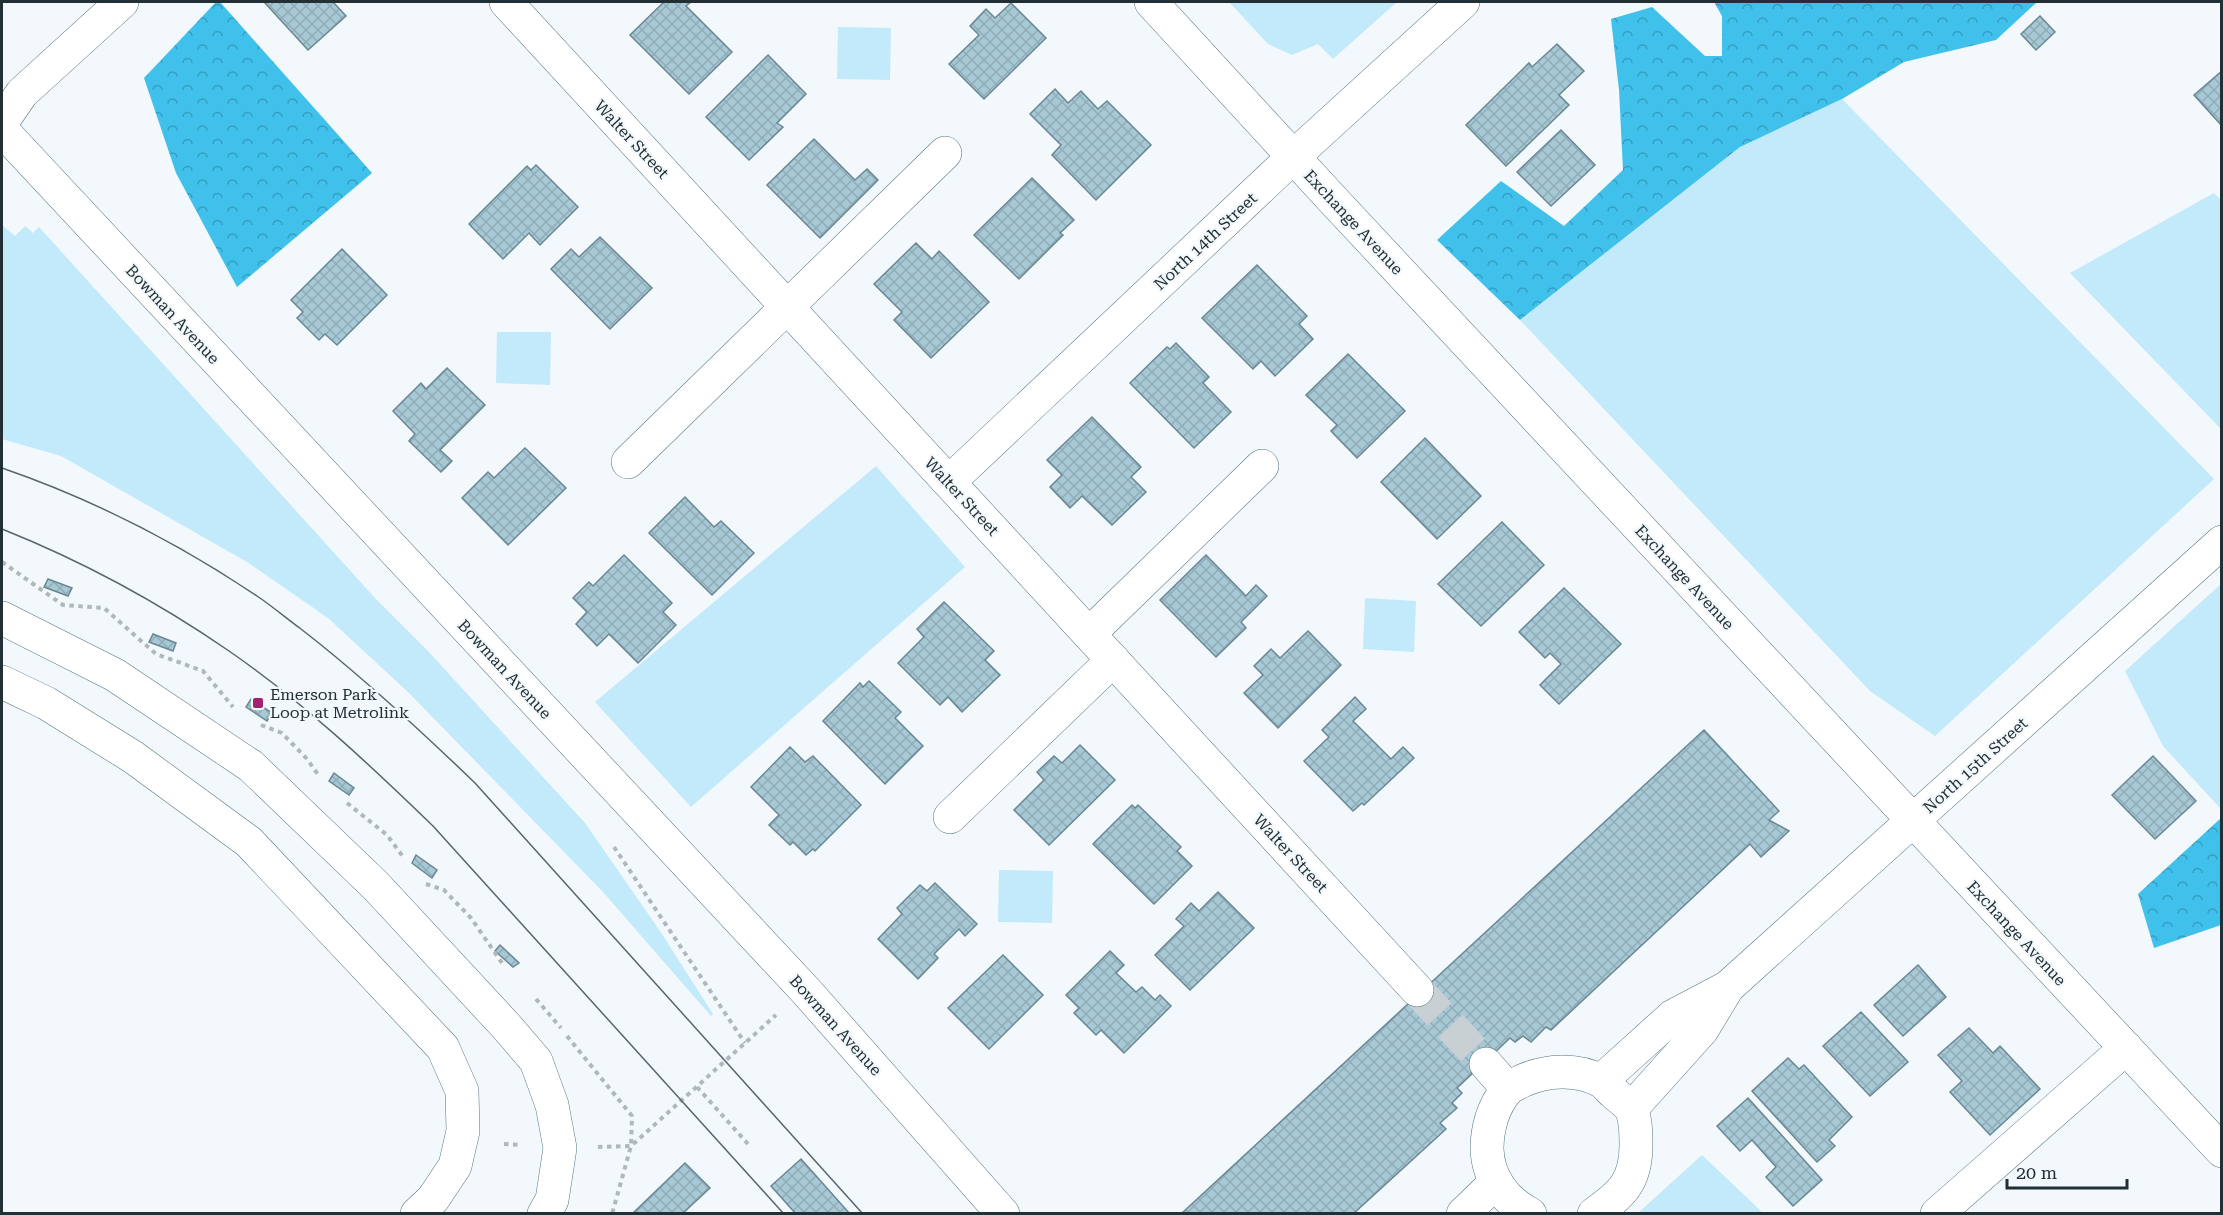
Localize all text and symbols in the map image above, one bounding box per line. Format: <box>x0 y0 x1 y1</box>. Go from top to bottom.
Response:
street label: Walter Street <box>590 96 673 183</box>
street label: Exchange Avenue <box>1300 166 1407 279</box>
street label: North 14th Street <box>1150 189 1261 294</box>
street label: Bowman Avenue <box>122 261 224 368</box>
street label: Walter Street <box>920 453 1003 540</box>
street label: Exchange Avenue <box>1631 521 1738 634</box>
street label: Bowman Avenue <box>454 616 556 723</box>
place label: Emerson Park Loop at Metrolink <box>270 685 409 722</box>
marker: Emerson Park Loop at Metrolink <box>251 696 265 710</box>
street label: North 15th Street <box>1919 714 2031 817</box>
street label: Walter Street <box>1249 810 1332 897</box>
street label: Exchange Avenue <box>1963 877 2070 990</box>
street label: Bowman Avenue <box>786 971 886 1080</box>
scale bar <box>2007 1152 2127 1190</box>
text: 20 m <box>2016 1162 2057 1183</box>

